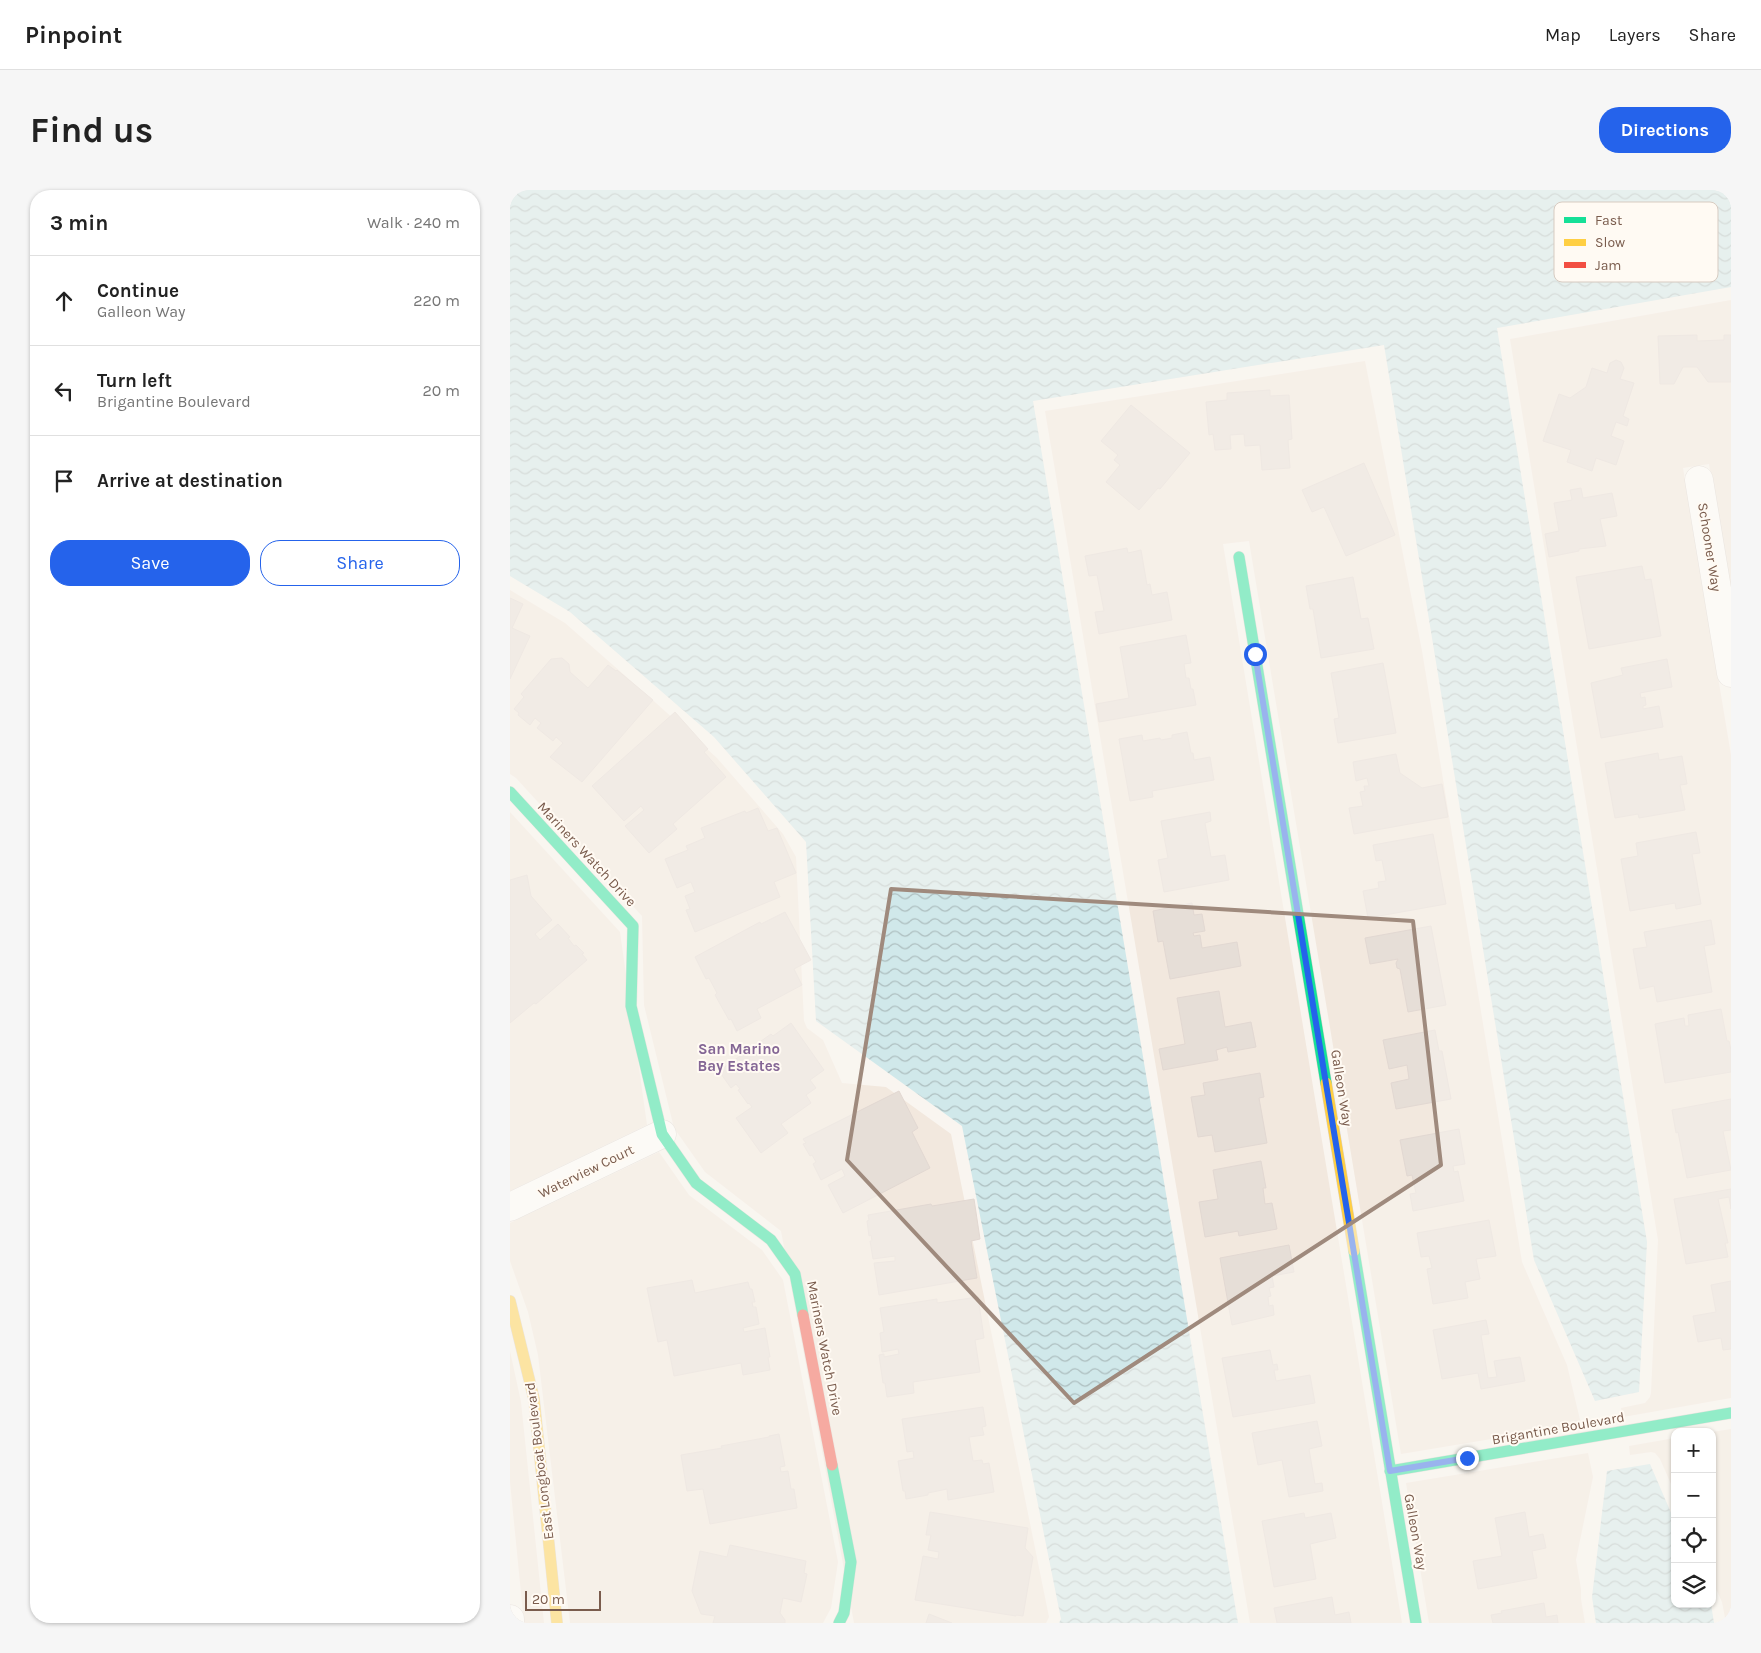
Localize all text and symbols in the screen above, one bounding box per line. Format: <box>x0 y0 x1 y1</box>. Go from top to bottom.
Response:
text: Pinpoint <box>25 21 122 49</box>
text: Map <box>1545 24 1581 46</box>
text: Layers <box>1609 24 1661 46</box>
text: Share <box>1689 24 1736 46</box>
button: Directions <box>1599 107 1731 153</box>
text: Find us <box>30 110 153 151</box>
legend <box>1554 202 1718 282</box>
text: 3 min <box>50 211 108 235</box>
text: Fast <box>1595 212 1622 229</box>
text: Walk · 240 m <box>367 213 460 232</box>
text: Slow <box>1595 234 1625 251</box>
text: Jam <box>1595 257 1621 274</box>
text: Continue <box>97 280 179 302</box>
icon: ahead <box>50 287 78 315</box>
text: 220 m <box>413 291 460 310</box>
text: Galleon Way <box>97 302 186 321</box>
text: Turn left <box>97 370 172 392</box>
icon: left <box>50 377 78 405</box>
text: 20 m <box>422 381 460 400</box>
text: Brigantine Boulevard <box>97 392 251 411</box>
icon: arrive <box>50 467 78 495</box>
text: Arrive at destination <box>97 470 283 492</box>
street label: Schooner Way <box>1694 501 1725 593</box>
button: Save <box>50 540 250 586</box>
button: Share <box>260 540 460 586</box>
route start <box>1244 643 1267 666</box>
street label: Mariners Watch Drive <box>534 798 640 910</box>
district label: San Marino Bay Estates <box>697 1040 781 1075</box>
street label: Galleon Way <box>1327 1048 1356 1128</box>
street label: Waterview Court <box>536 1141 637 1202</box>
street label: Mariners Watch Drive <box>803 1279 846 1417</box>
street label: East Longboat Boulevard <box>521 1381 558 1541</box>
street label: Brigantine Boulevard <box>1490 1408 1626 1449</box>
map controls <box>1671 1428 1716 1608</box>
button: + <box>1671 1428 1716 1473</box>
route end <box>1456 1447 1479 1470</box>
button: − <box>1671 1473 1716 1518</box>
street label: Galleon Way <box>1400 1492 1431 1572</box>
button: locate <box>1671 1518 1716 1563</box>
button: layers <box>1671 1563 1716 1608</box>
scale bar <box>525 1588 601 1611</box>
text: 20 m <box>532 1591 565 1608</box>

